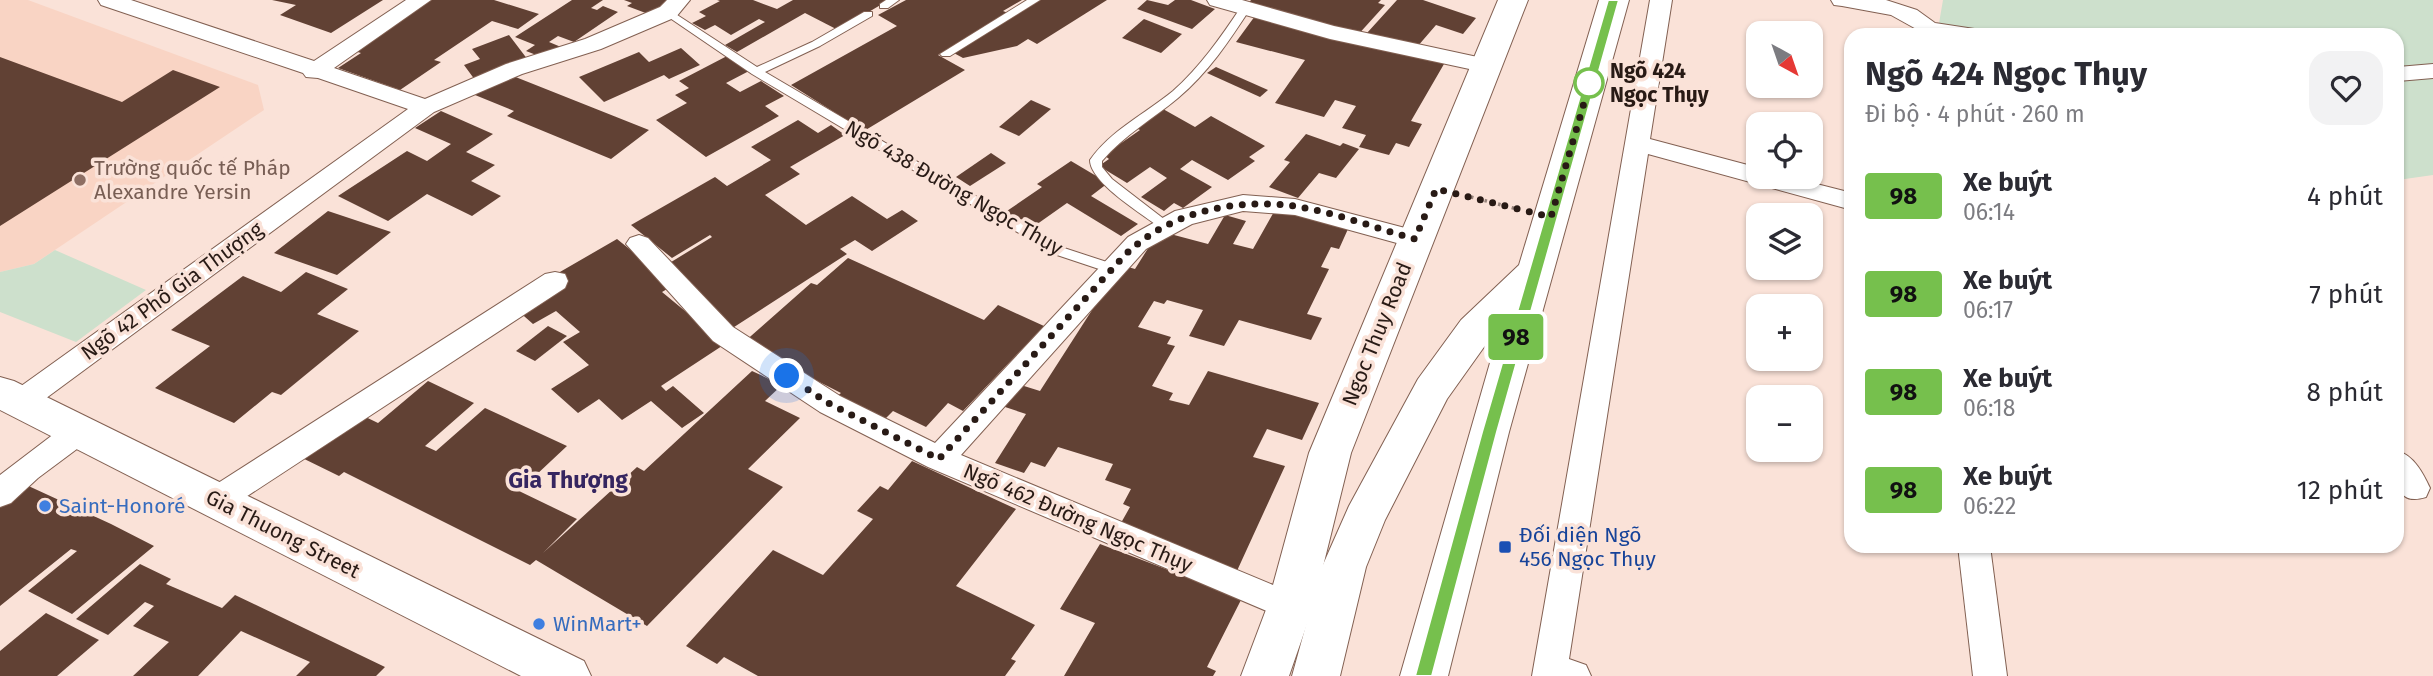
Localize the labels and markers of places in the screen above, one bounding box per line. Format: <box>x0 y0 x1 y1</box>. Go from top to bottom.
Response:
place label: Ngõ 424 Ngọc Thụy <box>1610 58 1709 108</box>
marker: Ngõ 424 Ngọc Thụy <box>1574 68 1604 98</box>
place label: Trường quốc tế Pháp Alexandre Yersin <box>94 155 291 205</box>
marker: Trường quốc tế Pháp Alexandre Yersin <box>72 172 88 188</box>
place label: Saint-Honoré <box>59 493 185 519</box>
marker: Saint-Honoré <box>37 498 53 514</box>
place label: Đối diện Ngõ 456 Ngọc Thụy <box>1519 522 1656 572</box>
marker: Đối diện Ngõ 456 Ngọc Thụy <box>1497 539 1513 555</box>
place label: WinMart+ <box>553 611 642 637</box>
marker: WinMart+ <box>531 616 547 632</box>

